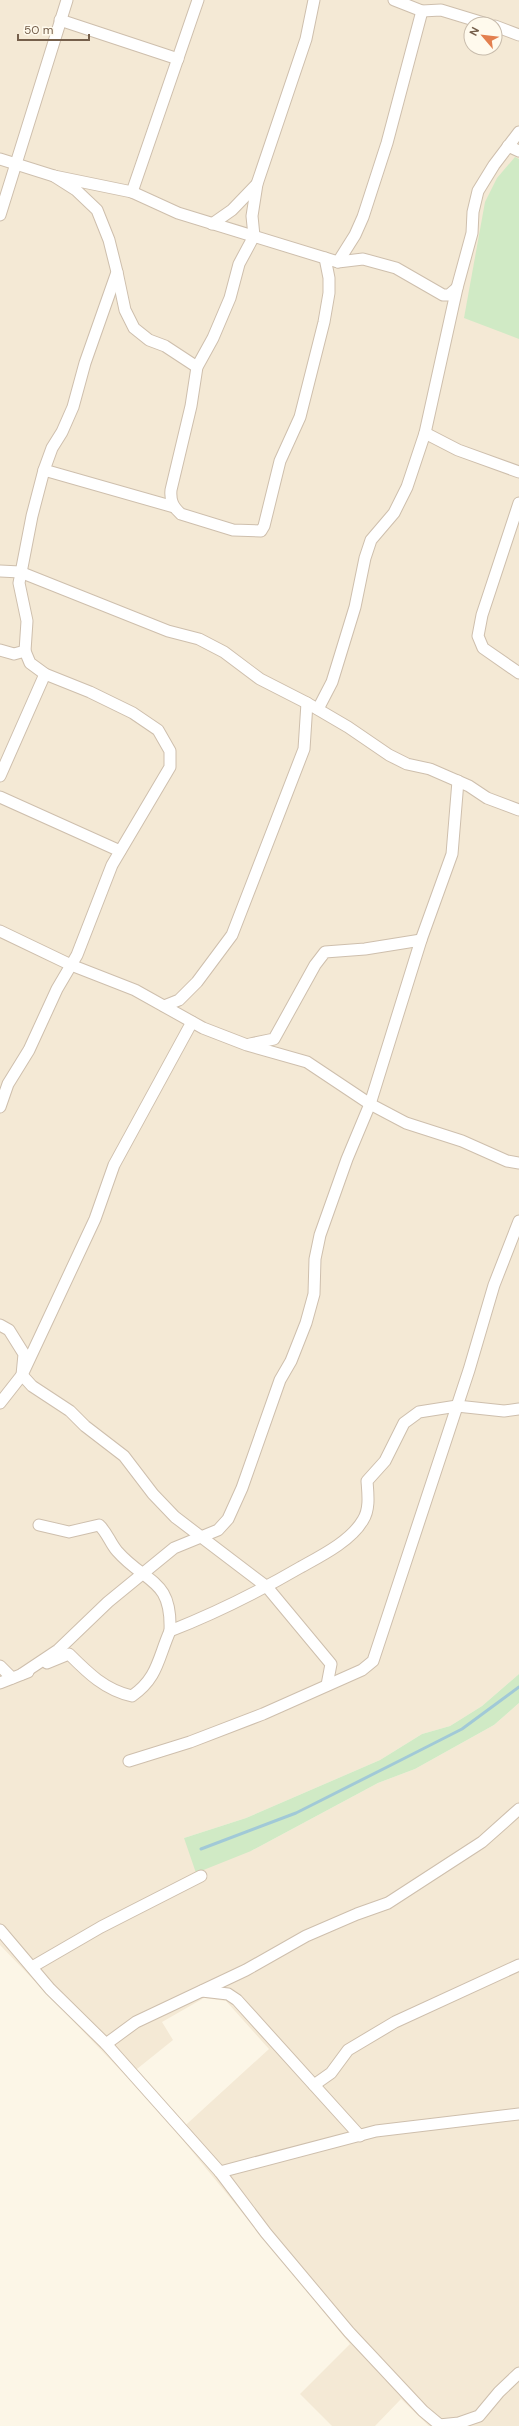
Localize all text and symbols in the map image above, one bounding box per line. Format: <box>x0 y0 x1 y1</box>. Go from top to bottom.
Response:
scale bar <box>18 16 89 42</box>
north arrow <box>463 16 503 56</box>
text: 50 m <box>24 22 53 38</box>
text: N <box>466 24 482 38</box>

